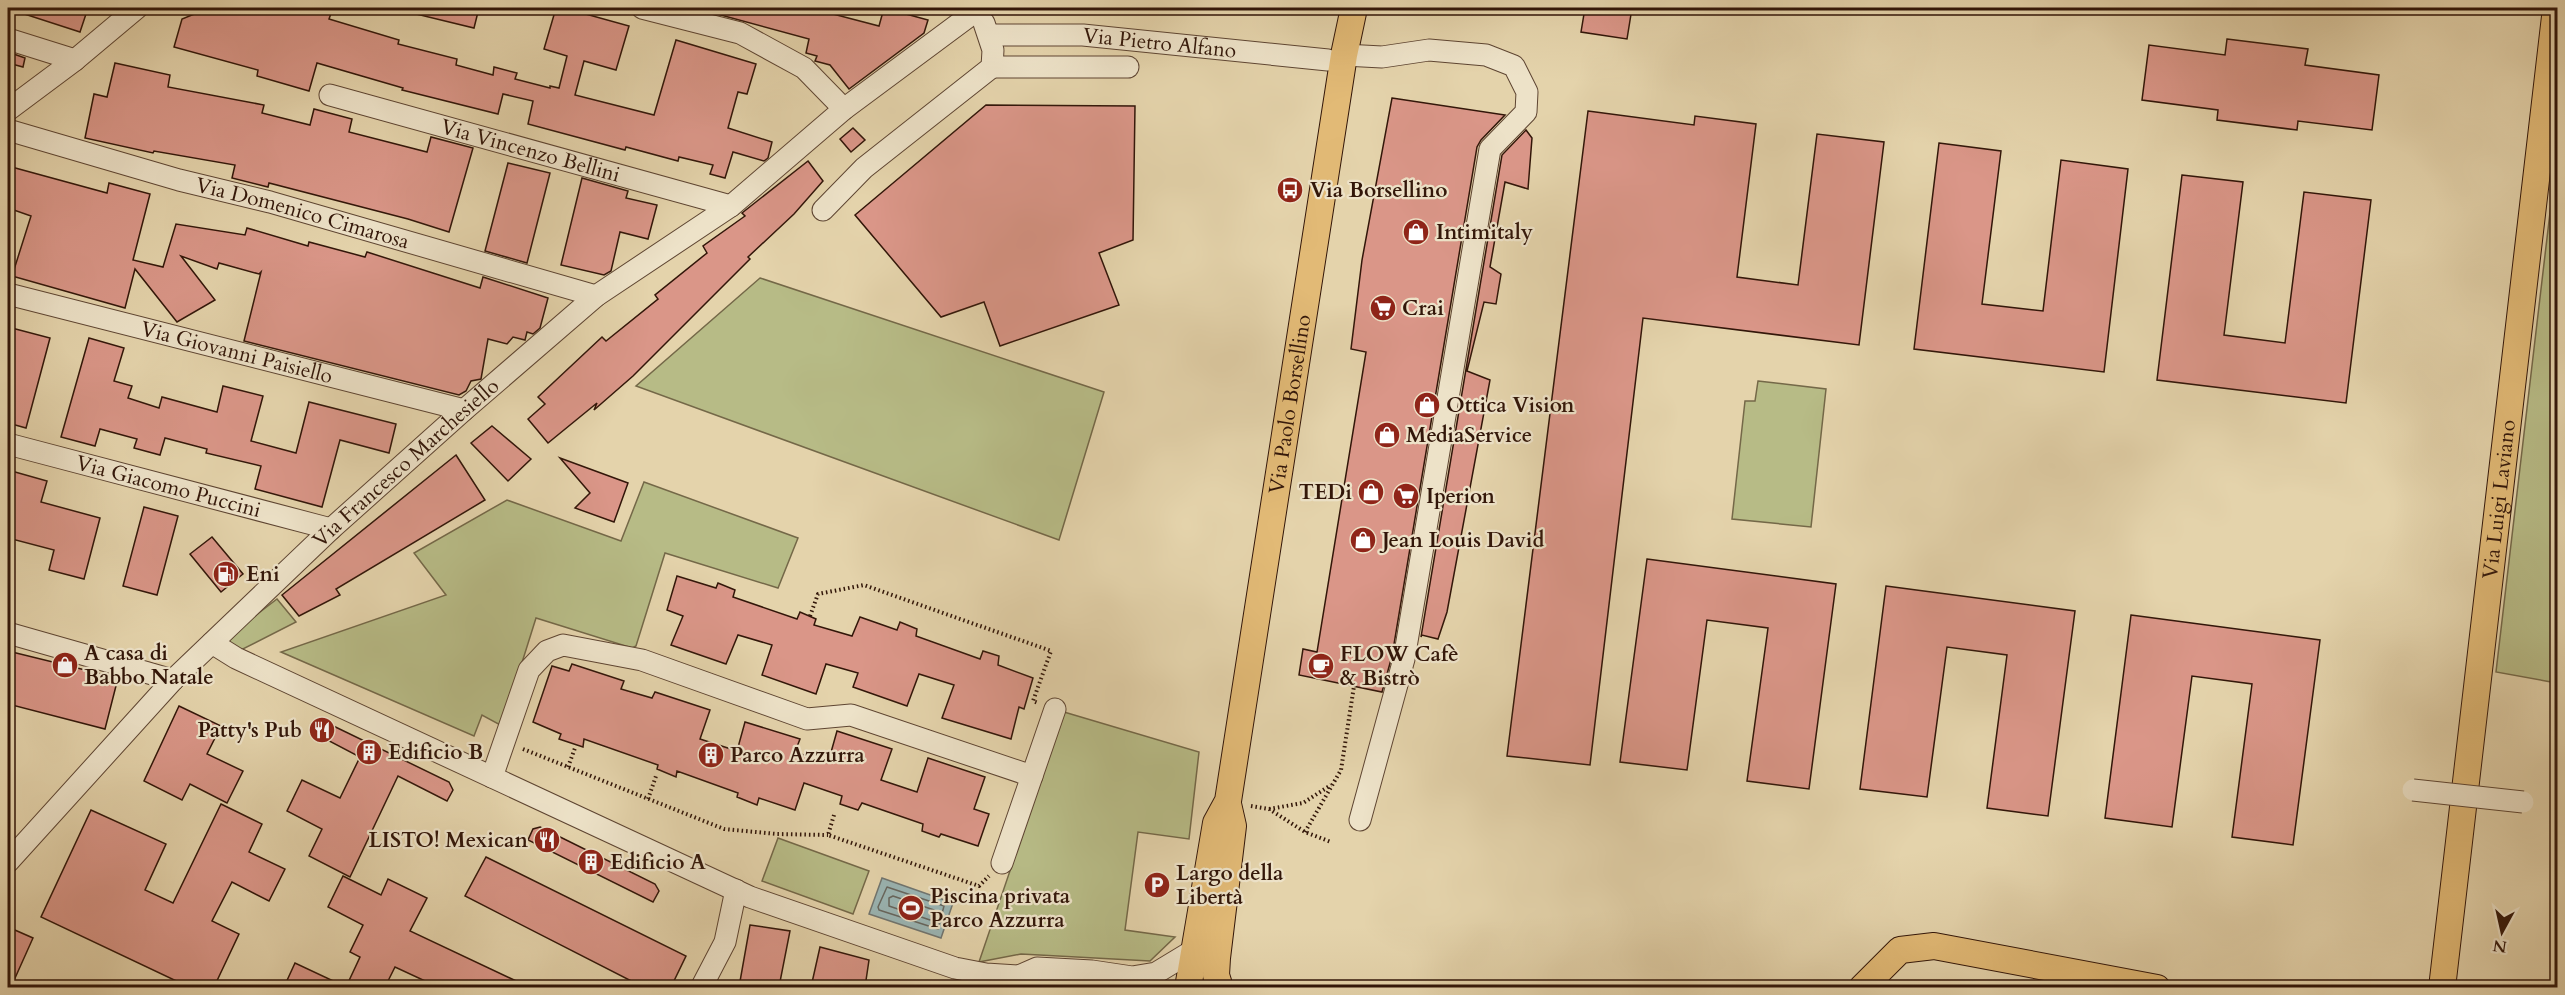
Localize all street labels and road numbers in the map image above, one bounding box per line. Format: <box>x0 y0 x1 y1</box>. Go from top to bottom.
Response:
street label: Via Pietro Alfano <box>1081 21 1238 65</box>
street label: Via Vincenzo Bellini <box>437 112 624 189</box>
street label: Via Domenico Cimarosa <box>193 170 413 256</box>
street label: Via Paolo Borsellino <box>1261 313 1318 496</box>
street label: Via Giovanni Paisiello <box>138 314 336 391</box>
street label: Via Francesco Marchesiello <box>306 372 505 554</box>
street label: Via Luigi Laviano <box>2475 418 2523 581</box>
street label: Via Giacomo Puccini <box>73 448 264 524</box>

